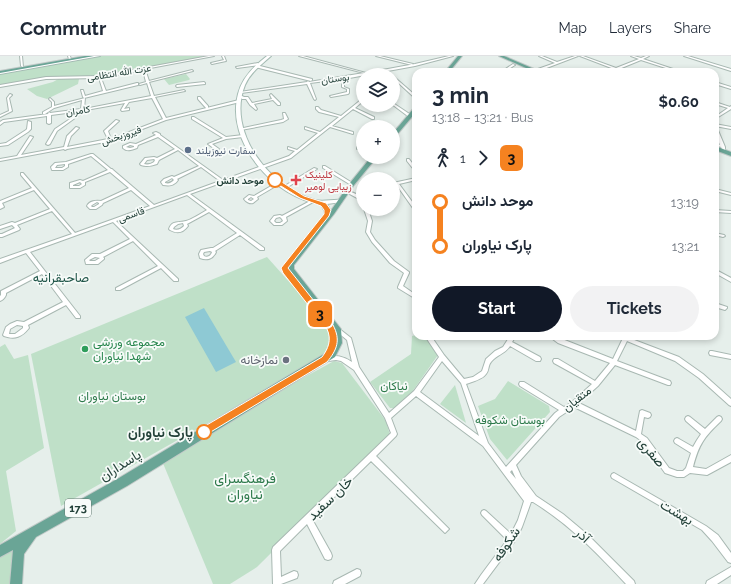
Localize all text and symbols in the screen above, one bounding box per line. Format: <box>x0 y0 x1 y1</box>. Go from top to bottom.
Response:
text: Commutr <box>20 17 106 39</box>
text: Map <box>559 20 587 36</box>
text: Layers <box>609 20 652 36</box>
text: Share <box>674 20 711 36</box>
street label: عزت الله انتظامی <box>86 62 152 84</box>
map controls <box>356 68 400 216</box>
button: layers <box>356 68 400 112</box>
street label: بوستان <box>320 71 350 87</box>
text: 3 min <box>432 82 489 108</box>
text: $0.60 <box>659 93 699 111</box>
street label: کامران <box>65 103 92 119</box>
text: 13:18 – 13:21 · Bus <box>432 110 533 125</box>
button: + <box>356 120 400 164</box>
street label: فیروزبخش <box>100 123 144 148</box>
marker: سفارت نیوزیلند <box>183 145 193 155</box>
place label: سفارت نیوزیلند <box>196 145 255 157</box>
icon: walk <box>432 147 454 169</box>
icon: forward <box>472 147 494 169</box>
text: 3 <box>508 150 515 166</box>
text: 1 <box>460 151 466 166</box>
place label: کلینیک زیبایی لومیر <box>304 169 352 193</box>
marker: موحد دانش <box>267 172 283 188</box>
button: − <box>356 172 400 216</box>
marker: کلینیک زیبایی لومیر <box>290 174 302 186</box>
place label: موحد دانش <box>216 175 265 187</box>
text: موحد دانش <box>462 192 533 210</box>
text: 13:19 <box>671 195 699 210</box>
street label: قاسمی <box>116 204 147 225</box>
text: پارک نیاوران <box>462 236 532 254</box>
text: 13:21 <box>672 239 699 254</box>
district label: صاحبقرانیه <box>33 270 89 286</box>
button: Start <box>432 286 562 332</box>
button: Tickets <box>570 286 699 332</box>
line badge: 3 <box>307 301 333 327</box>
text: 3 <box>316 306 324 322</box>
place label: مجموعه ورزشی شهدا نیاوران <box>93 335 165 364</box>
marker: مجموعه ورزشی شهدا نیاوران <box>80 344 90 354</box>
place label: نمازخانه <box>241 353 278 368</box>
marker: نمازخانه <box>281 355 291 365</box>
park label: نیاکان <box>380 379 408 393</box>
street label: متقیان <box>560 383 594 415</box>
park label: بوستان نیاوران <box>78 389 146 404</box>
park label: بوستان شکوفه <box>475 413 545 428</box>
place label: پارک نیاوران <box>128 424 193 442</box>
marker: پارک نیاوران <box>196 424 212 440</box>
street label: صفری <box>634 434 669 471</box>
street label: پاسداران <box>96 446 145 486</box>
park label: فرهنگسرای نیاوران <box>214 470 276 503</box>
street label: خان سفید <box>304 473 357 524</box>
street label: بهشت <box>657 496 697 529</box>
road number: 173 <box>65 499 91 517</box>
street label: آذر <box>571 523 595 548</box>
street label: شکوفه <box>489 524 524 565</box>

